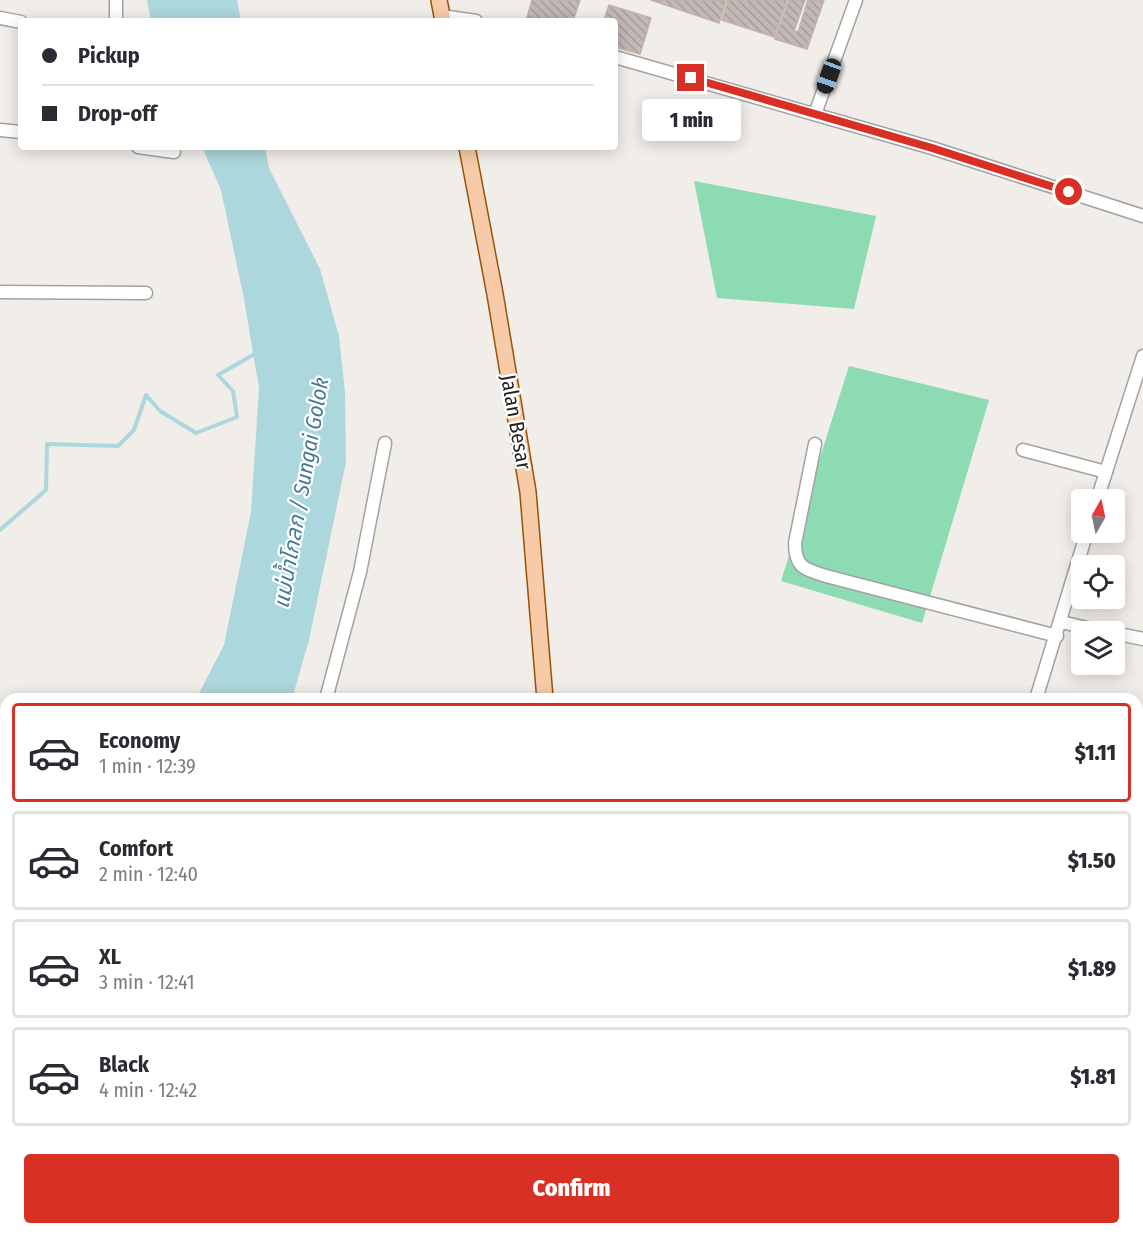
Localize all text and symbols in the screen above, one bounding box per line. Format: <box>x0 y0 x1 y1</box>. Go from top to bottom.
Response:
text: Pickup <box>78 42 140 69</box>
car <box>814 56 844 96</box>
route end <box>677 64 704 91</box>
callout: 1 min <box>642 99 740 141</box>
text: Drop-off <box>78 100 157 127</box>
text: 1 min <box>670 108 713 132</box>
route start <box>1055 178 1082 205</box>
street label: Jalan Besar <box>495 373 537 472</box>
water label: แม่น้ำโกลก / Sungai Golok <box>265 375 335 611</box>
north arrow <box>1071 489 1125 543</box>
map controls <box>1071 489 1125 675</box>
button: locate <box>1071 555 1125 609</box>
button: layers <box>1071 621 1125 675</box>
icon: car <box>27 726 81 780</box>
text: Economy <box>99 727 180 754</box>
text: $1.11 <box>1075 739 1116 766</box>
text: 1 min · 12:39 <box>99 754 196 778</box>
icon: car <box>27 834 81 888</box>
text: Comfort <box>99 835 173 862</box>
text: $1.50 <box>1068 847 1116 874</box>
text: 2 min · 12:40 <box>99 862 198 886</box>
icon: car <box>27 942 81 996</box>
text: XL <box>99 943 121 970</box>
text: $1.89 <box>1068 955 1116 982</box>
text: 3 min · 12:41 <box>99 970 194 994</box>
icon: car <box>27 1050 81 1104</box>
text: Black <box>99 1051 149 1078</box>
text: $1.81 <box>1070 1063 1116 1090</box>
text: 4 min · 12:42 <box>99 1078 197 1102</box>
button: Confirm <box>24 1154 1119 1223</box>

